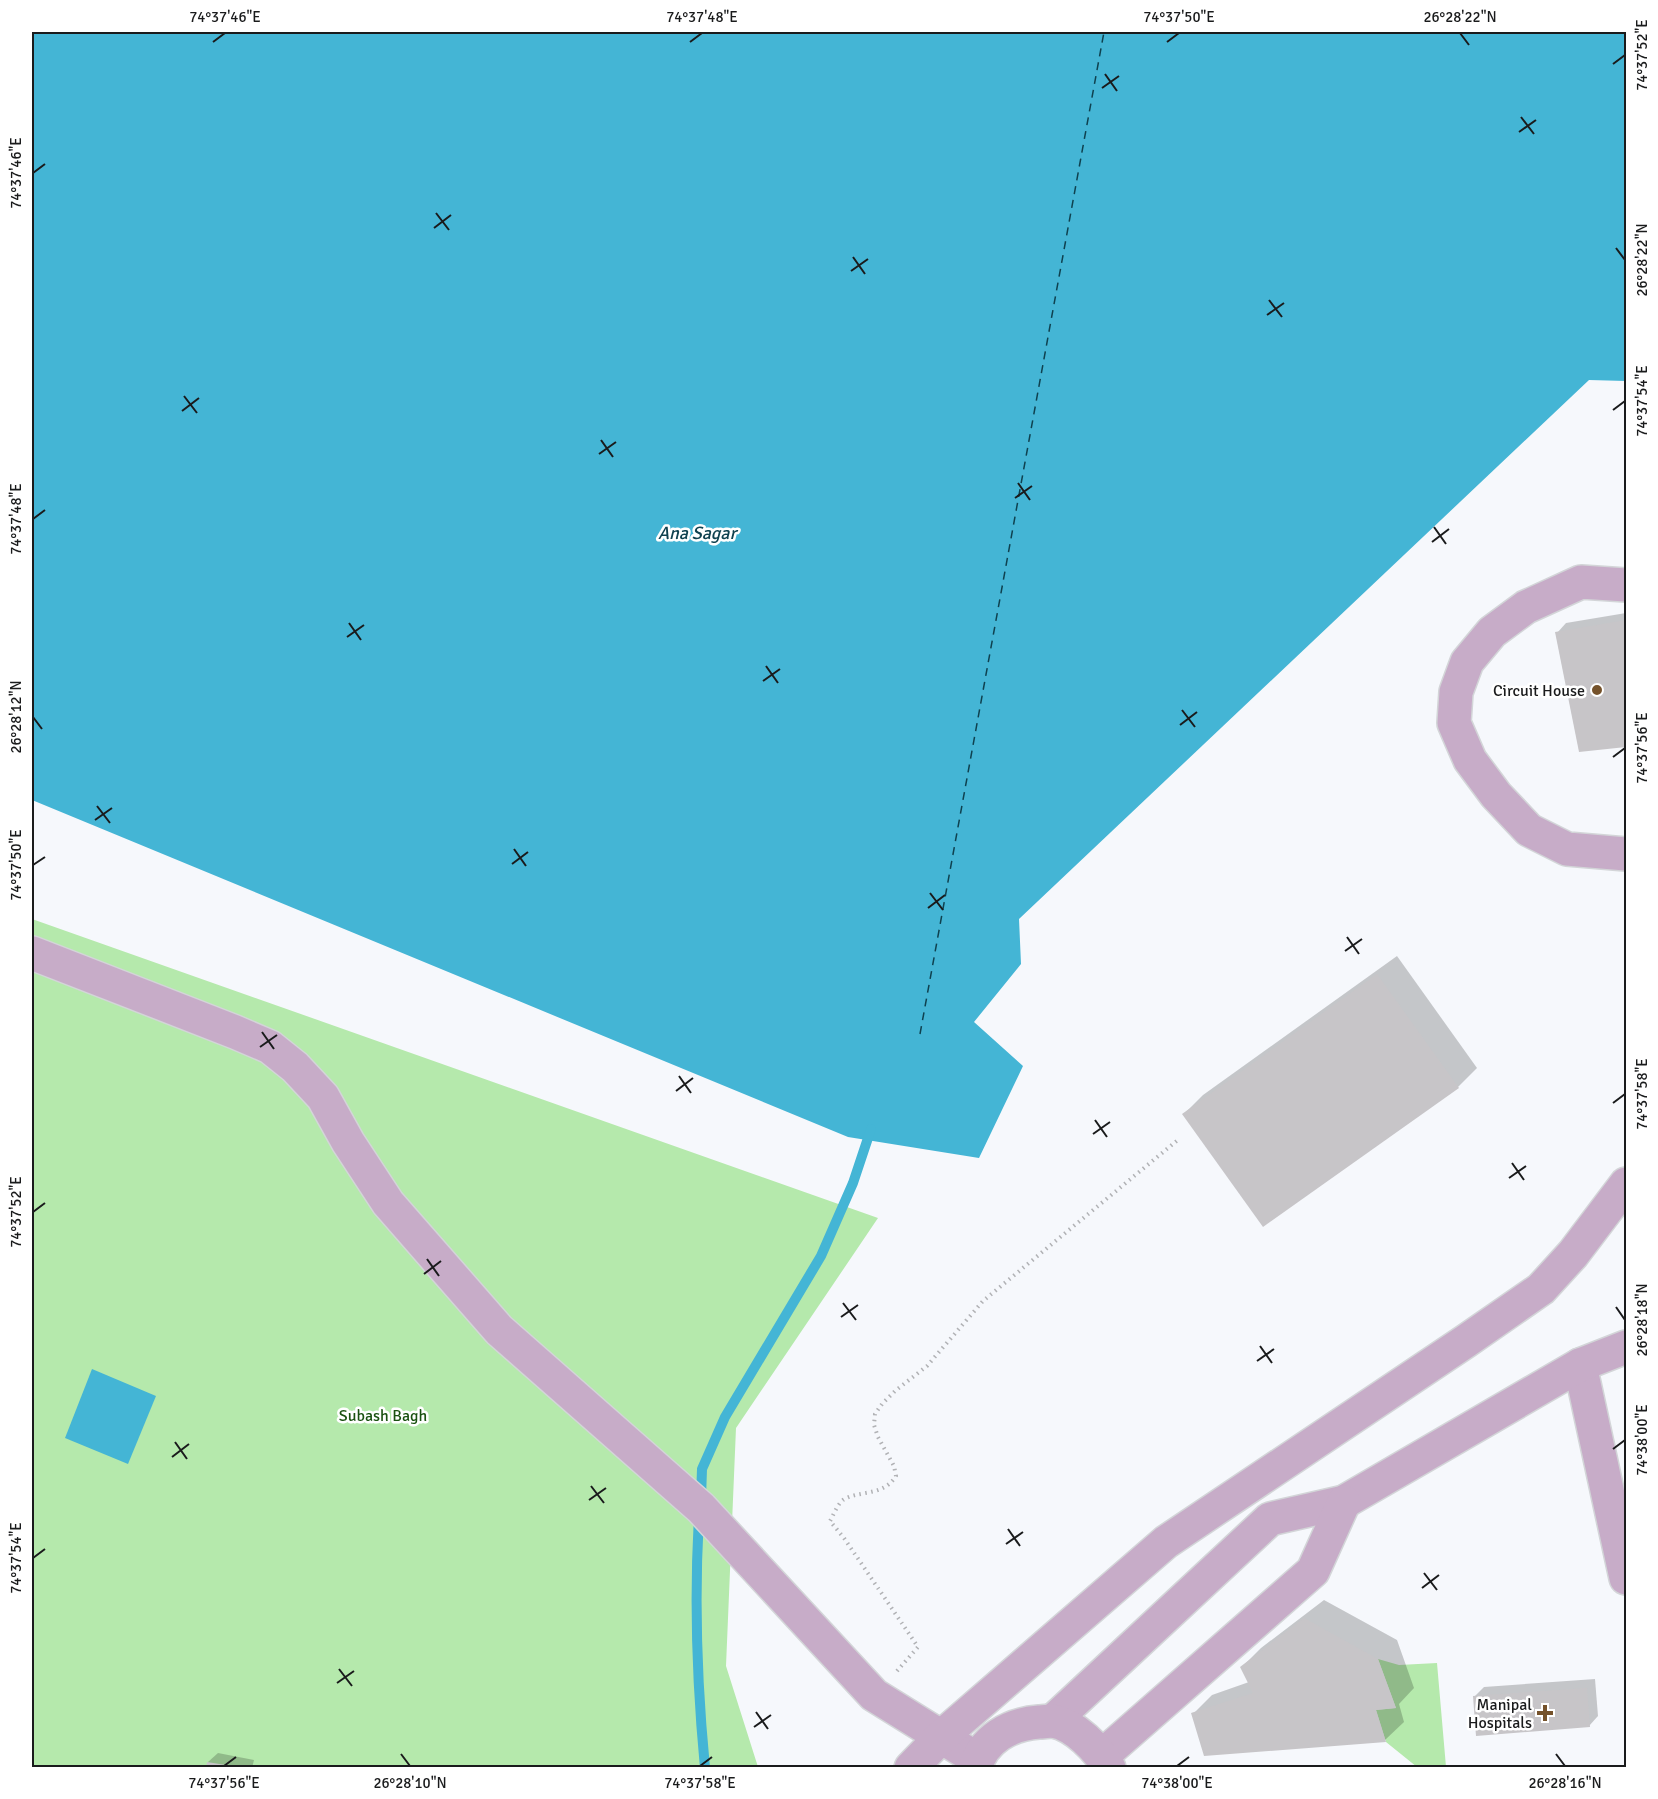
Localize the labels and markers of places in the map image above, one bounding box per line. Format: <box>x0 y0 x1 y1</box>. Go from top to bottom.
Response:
place label: Circuit House <box>1493 681 1585 701</box>
marker: Circuit House <box>1590 683 1604 697</box>
place label: Manipal Hospitals <box>1468 1695 1532 1733</box>
marker: Manipal Hospitals <box>1536 1704 1554 1722</box>

